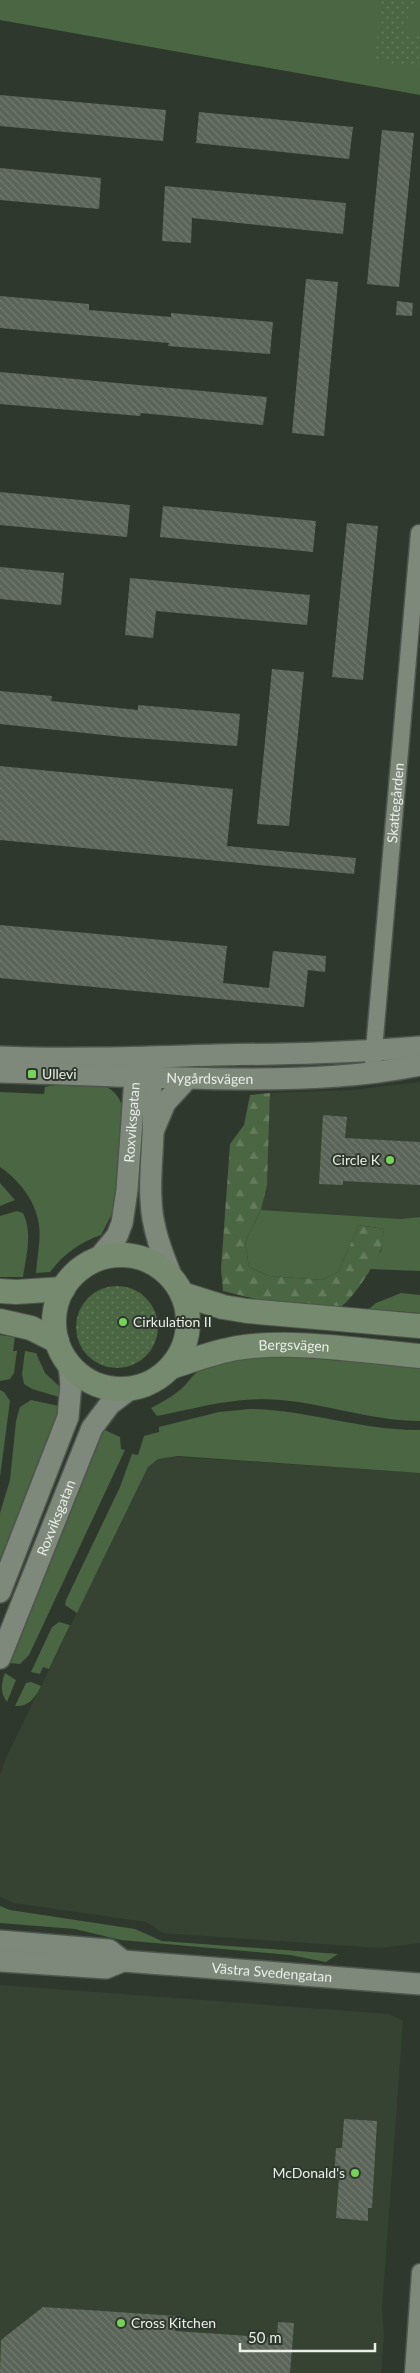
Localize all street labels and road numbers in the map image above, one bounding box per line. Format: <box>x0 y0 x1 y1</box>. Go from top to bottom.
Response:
street label: Skattegården <box>383 762 407 844</box>
street label: Nygårdsvägen <box>166 1069 253 1087</box>
street label: Roxviksgatan <box>120 1081 143 1163</box>
street label: Bergsvägen <box>258 1336 330 1355</box>
street label: Roxviksgatan <box>33 1477 78 1558</box>
street label: Västra Svedengatan <box>211 1959 333 1985</box>

